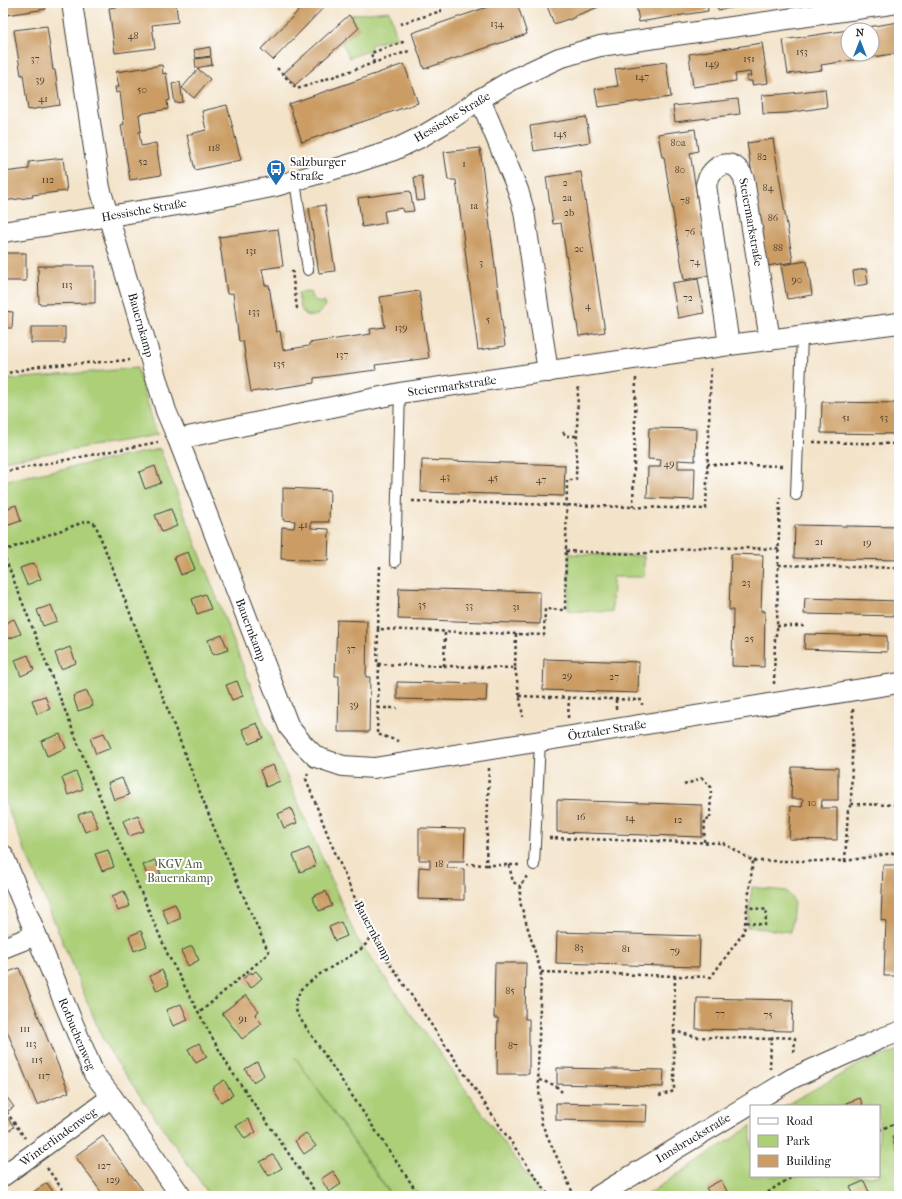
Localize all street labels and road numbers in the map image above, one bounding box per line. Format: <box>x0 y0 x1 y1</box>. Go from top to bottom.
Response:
street label: Hessische Straße <box>411 89 493 145</box>
street label: Steiermarkstraße <box>736 177 766 267</box>
street label: Hessische Straße <box>100 196 188 224</box>
street label: Bauernkamp <box>125 291 157 359</box>
street label: Steiermarkstraße <box>407 373 497 399</box>
street label: Bauernkamp <box>233 597 270 664</box>
street label: Ötztaler Straße <box>567 716 647 743</box>
street label: Bauernkamp <box>351 898 395 964</box>
street label: Rotbuchenweg <box>55 996 99 1073</box>
street label: Winterlindenweg <box>16 1104 100 1170</box>
street label: Innsbruckstraße <box>653 1110 733 1166</box>

